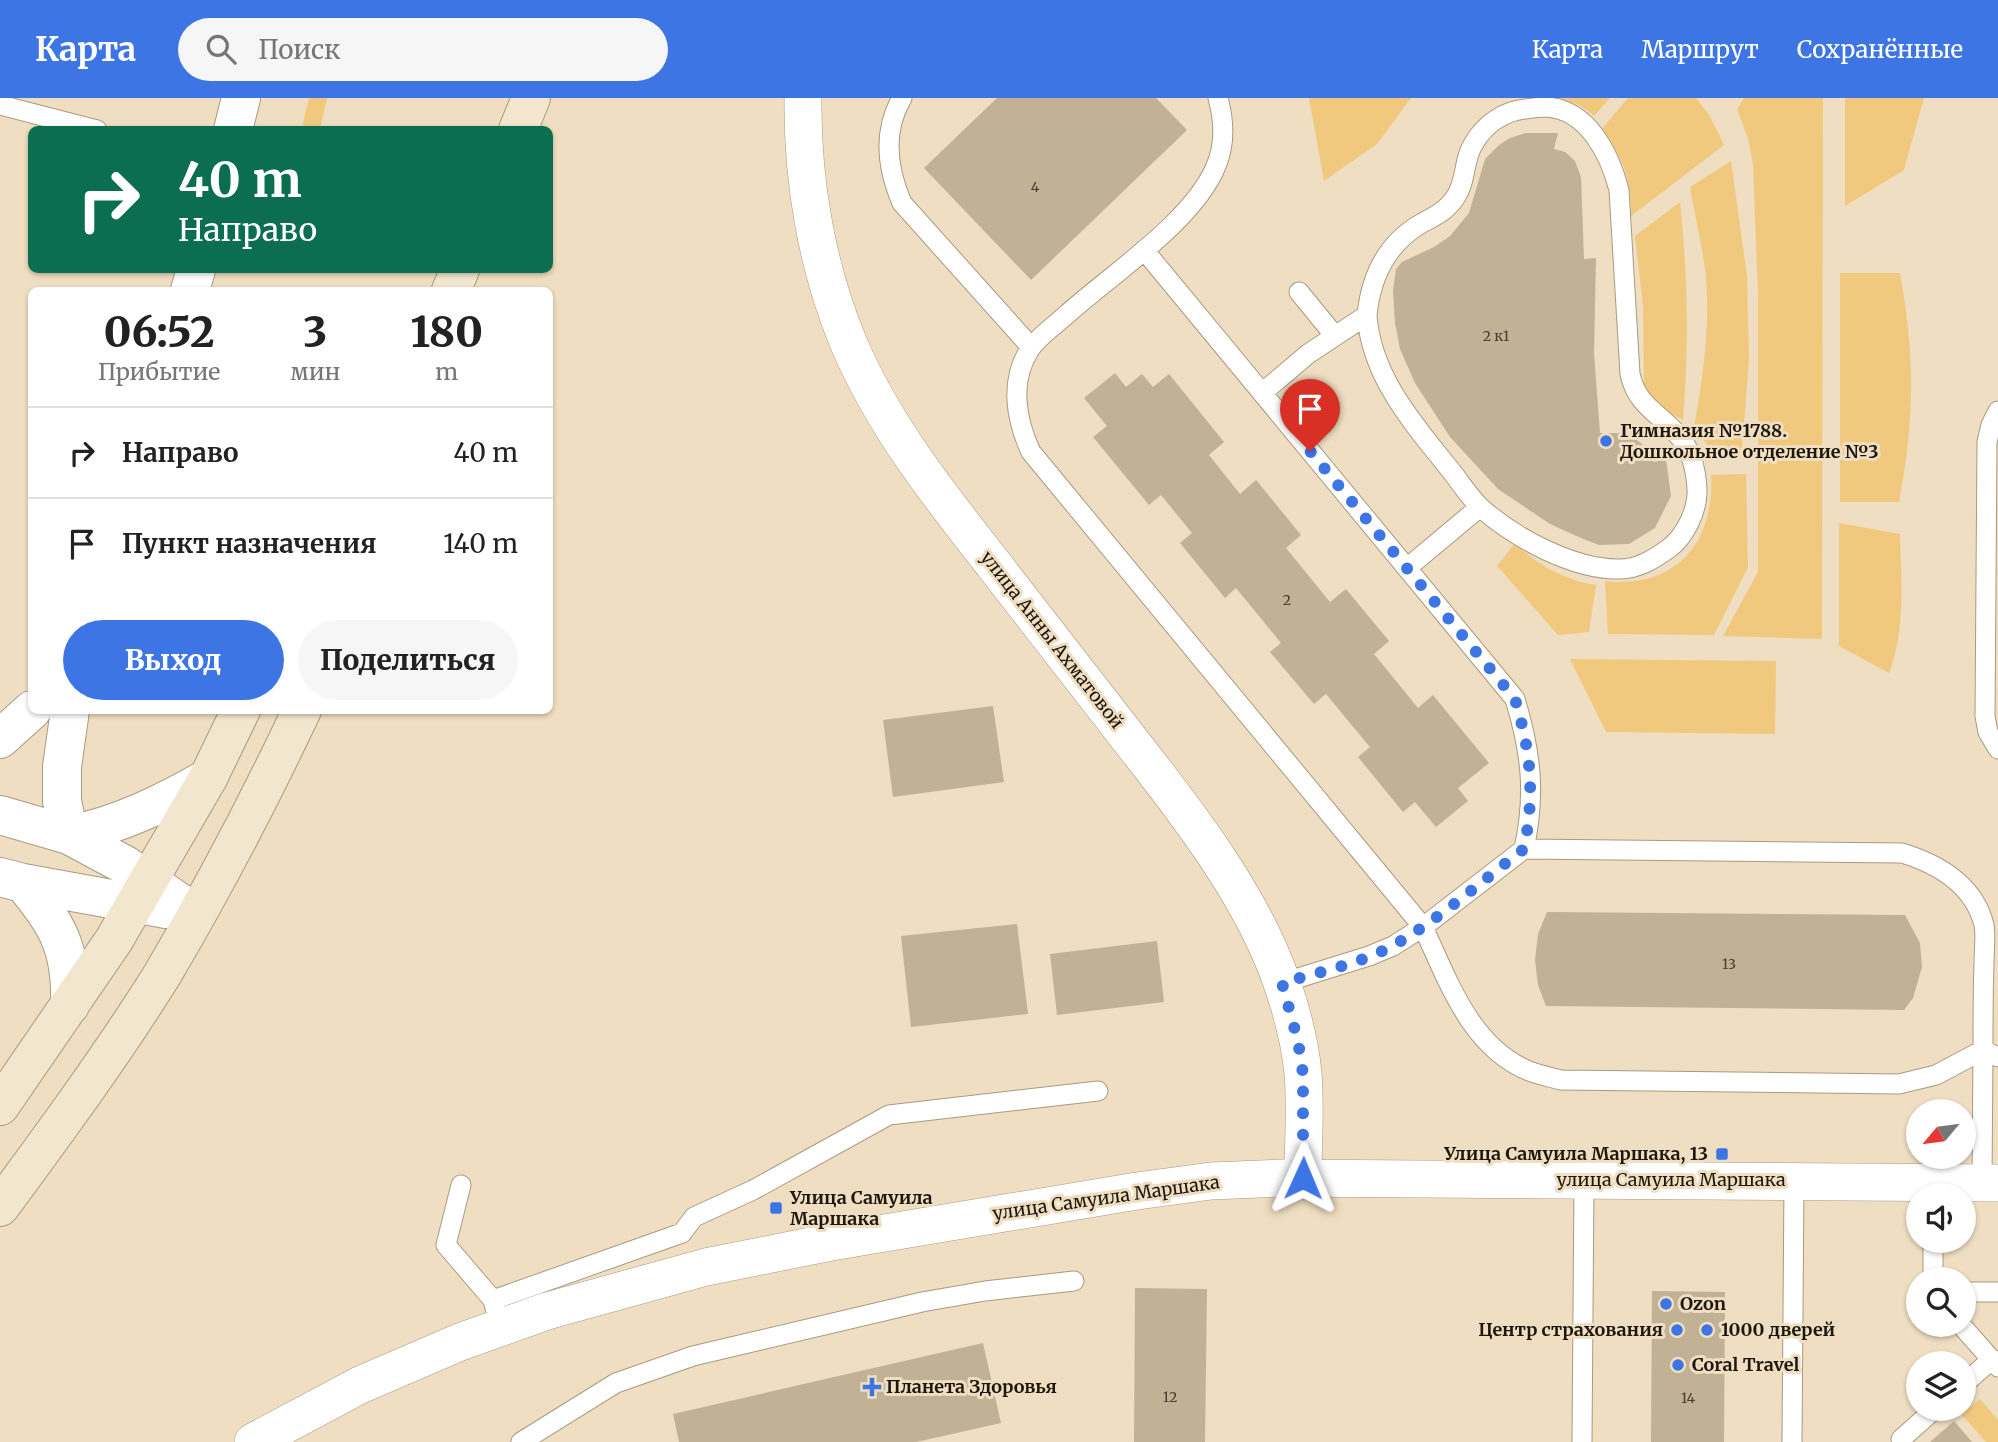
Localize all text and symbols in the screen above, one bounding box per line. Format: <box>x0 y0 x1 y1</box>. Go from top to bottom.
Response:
search box <box>178 18 668 81</box>
text: Карта <box>35 29 136 70</box>
icon: search <box>202 30 240 68</box>
text: Поиск <box>258 33 341 66</box>
text: Карта <box>1532 34 1603 65</box>
text: Маршрут <box>1641 34 1759 65</box>
text: Сохранённые <box>1797 34 1963 65</box>
text: 40 m <box>178 149 302 210</box>
icon: right <box>63 154 154 245</box>
house number: 4 <box>1031 178 1040 196</box>
text: Направо <box>178 210 317 250</box>
text: 06:52 <box>104 306 215 358</box>
text: 3 <box>303 306 327 358</box>
text: 180 <box>411 306 483 358</box>
house number: 2 к1 <box>1483 327 1509 345</box>
text: Прибытие <box>98 357 220 386</box>
text: мин <box>290 357 340 386</box>
text: m <box>435 357 458 386</box>
pin <box>1280 379 1340 451</box>
icon: arrive <box>1291 390 1329 428</box>
place label: Гимназия №1788. Дошкольное отделение №3 <box>1620 419 1879 463</box>
marker: Гимназия №1788. Дошкольное отделение №3 <box>1598 433 1614 449</box>
icon: right <box>63 434 101 472</box>
text: Направо <box>122 436 239 469</box>
text: 40 m <box>454 436 518 469</box>
icon: arrive <box>63 525 101 563</box>
text: Пункт назначения <box>122 527 376 560</box>
text: 140 m <box>443 527 518 560</box>
street label: улица Анны Ахматовой <box>976 546 1129 733</box>
house number: 2 <box>1283 591 1291 609</box>
button: Выход <box>63 620 284 700</box>
button: Поделиться <box>298 620 518 700</box>
house number: 13 <box>1722 955 1736 973</box>
north arrow <box>1906 1099 1976 1169</box>
map controls <box>1906 1099 1976 1421</box>
position arrow <box>1266 1141 1340 1215</box>
place label: Улица Самуила Маршака, 13 <box>1443 1142 1708 1165</box>
marker: Улица Самуила Маршака, 13 <box>1714 1146 1730 1162</box>
street label: улица Самуила Маршака <box>1556 1168 1786 1191</box>
street label: улица Самуила Маршака <box>991 1170 1221 1225</box>
button: sound <box>1906 1183 1976 1253</box>
place label: Улица Самуила Маршака <box>789 1186 933 1230</box>
marker: Улица Самуила Маршака <box>768 1200 784 1216</box>
button: search <box>1906 1267 1976 1337</box>
place label: Ozon <box>1680 1292 1726 1315</box>
marker: Ozon <box>1658 1296 1674 1312</box>
place label: Центр страхования <box>1478 1318 1663 1341</box>
place label: 1000 дверей <box>1721 1318 1836 1341</box>
marker: Центр страхования <box>1669 1322 1685 1338</box>
marker: 1000 дверей <box>1699 1322 1715 1338</box>
button: layers <box>1906 1351 1976 1421</box>
place label: Coral Travel <box>1692 1353 1799 1376</box>
marker: Coral Travel <box>1670 1357 1686 1373</box>
place label: Планета Здоровья <box>886 1375 1057 1398</box>
marker: Планета Здоровья <box>864 1379 880 1395</box>
house number: 12 <box>1163 1388 1177 1406</box>
house number: 14 <box>1681 1389 1695 1407</box>

